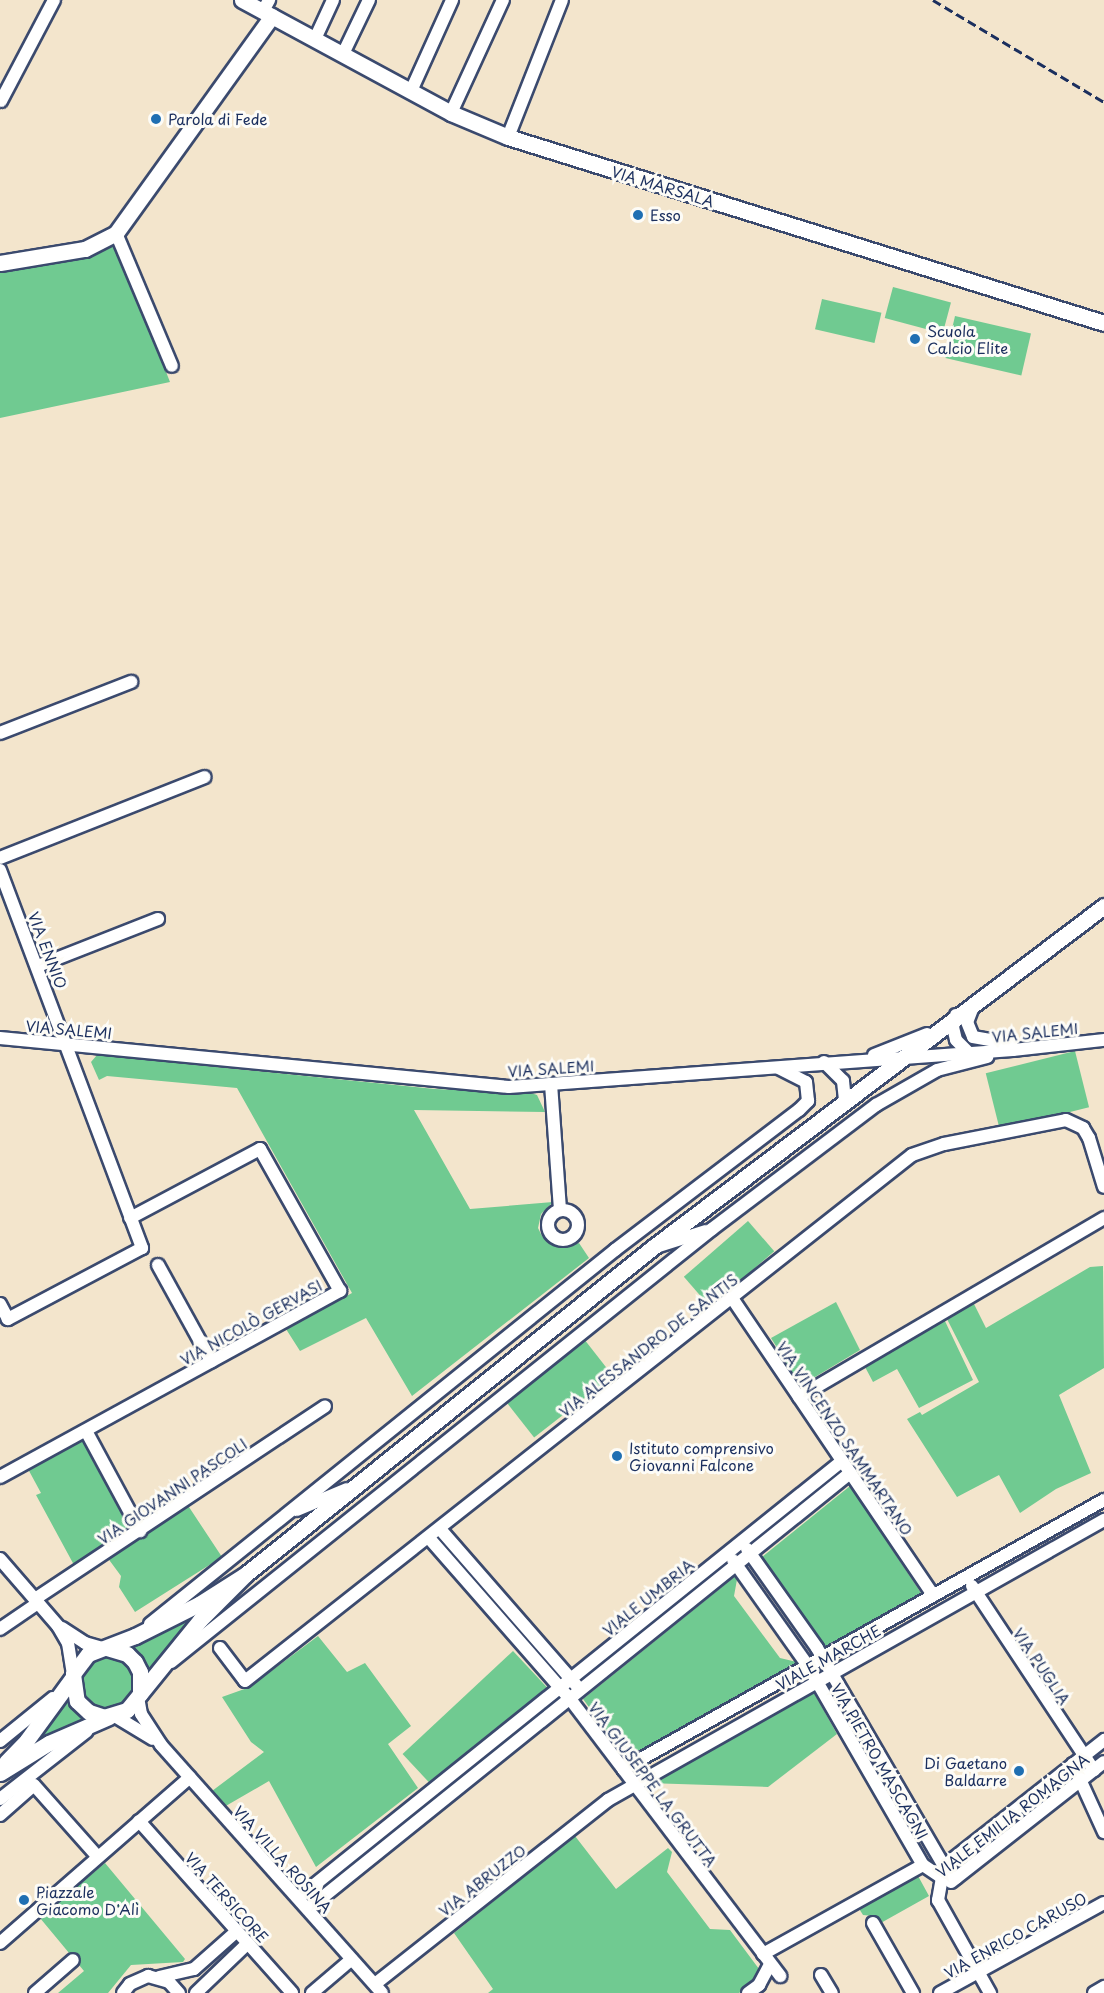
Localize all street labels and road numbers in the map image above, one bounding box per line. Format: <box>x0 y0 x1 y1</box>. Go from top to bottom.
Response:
street label: VIA MARSALA <box>609 162 717 210</box>
street label: VIA ENNIO <box>25 909 71 991</box>
street label: VIA SALEMI <box>24 1016 114 1042</box>
street label: VIA SALEMI <box>990 1018 1080 1046</box>
street label: VIA SALEMI <box>506 1056 596 1080</box>
street label: VIA ALESSANDRO DE SANTIS <box>554 1268 742 1422</box>
street label: VIA NICOLÒ GERVASI <box>176 1275 326 1369</box>
street label: VIA VINCENZO SAMMARTANO <box>773 1338 917 1538</box>
street label: VIA GIOVANNI PASCOLI <box>94 1434 250 1548</box>
street label: VIALE UMBRIA <box>599 1555 697 1639</box>
street label: VIALE MARCHE <box>772 1621 884 1693</box>
street label: VIA PUGLIA <box>1010 1624 1074 1708</box>
street label: VIA PIETRO MASCAGNI <box>827 1679 933 1843</box>
street label: VIA GIUSEPPE LA GRUTTA <box>585 1698 721 1870</box>
street label: VIALE EMILIA ROMAGNA <box>932 1750 1092 1880</box>
street label: VIA VILLA ROSINA <box>230 1802 336 1916</box>
street label: VIA ABRUZZO <box>435 1840 529 1920</box>
street label: VIA TERSICORE <box>181 1847 273 1947</box>
street label: VIA ENRICO CARUSO <box>940 1888 1090 1982</box>

